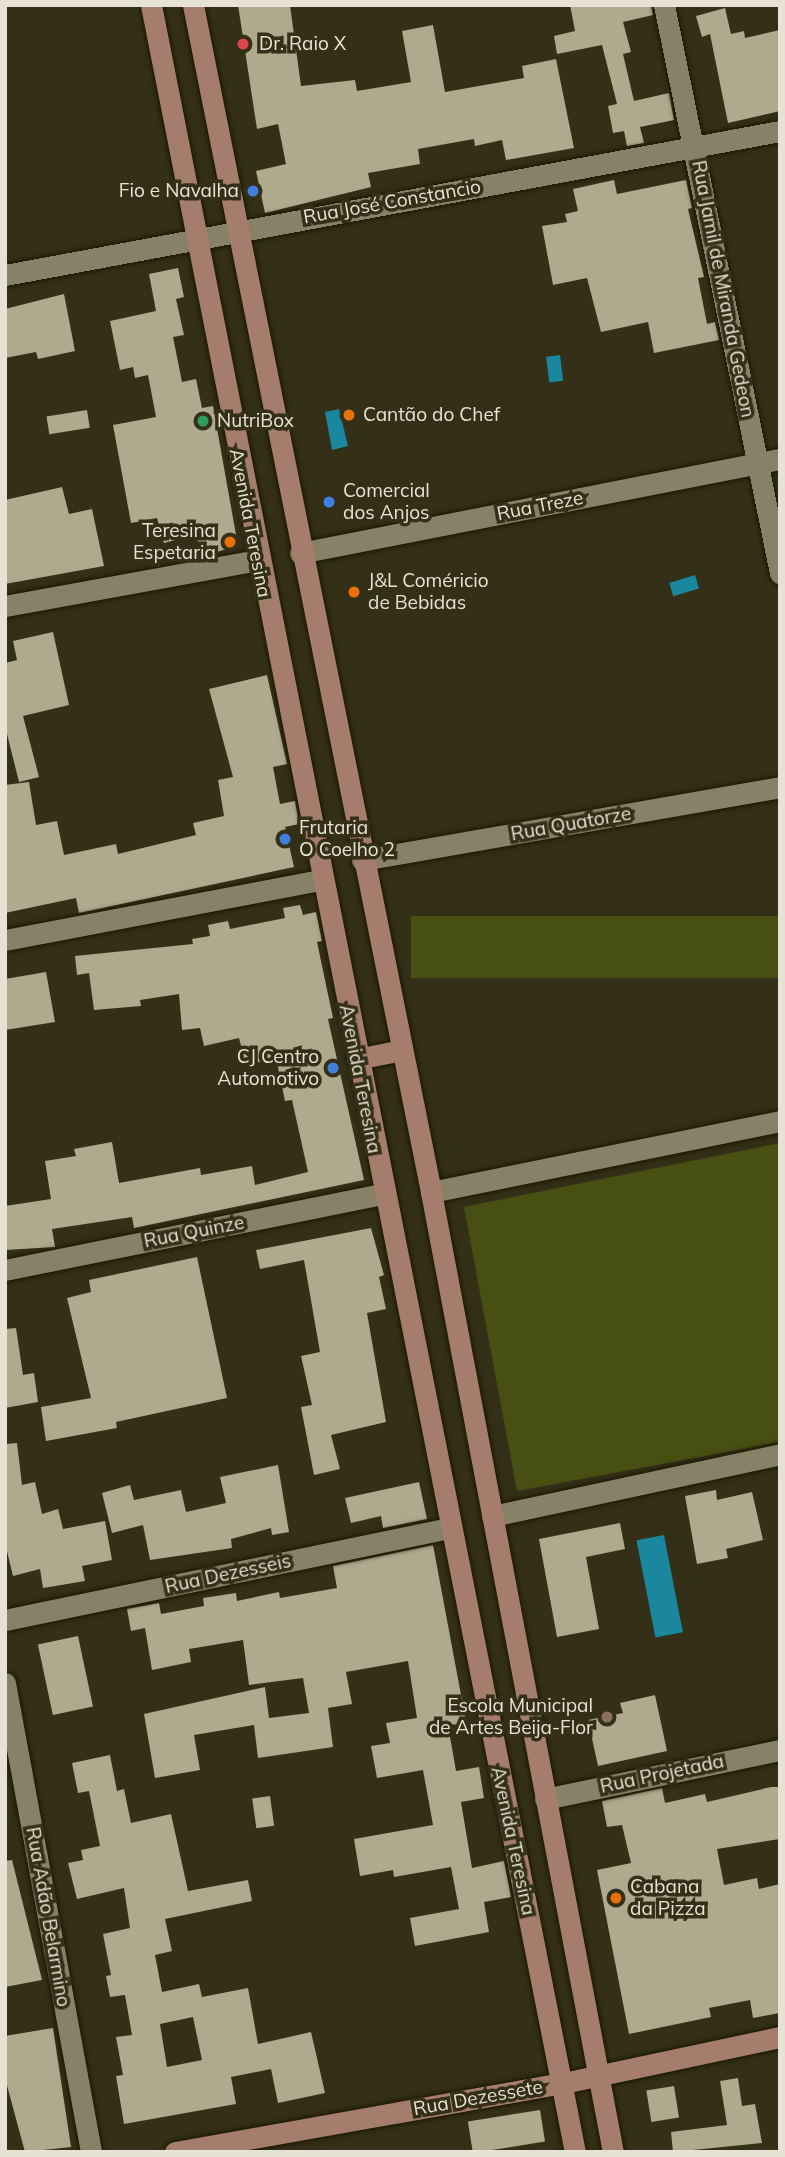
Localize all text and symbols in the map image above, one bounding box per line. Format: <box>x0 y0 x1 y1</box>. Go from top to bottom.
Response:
place label: Dr. Raio X <box>259 33 346 55</box>
marker: Dr. Raio X <box>233 34 253 54</box>
street label: Rua Jamil de Miranda Gedeon <box>687 159 759 419</box>
street label: Rua José Constancio <box>301 175 483 229</box>
place label: Fio e Navalha <box>119 180 239 202</box>
marker: Fio e Navalha <box>245 183 261 199</box>
place label: Cantão do Chef <box>363 404 500 426</box>
marker: Cantão do Chef <box>341 407 357 423</box>
place label: NutriBox <box>217 410 294 432</box>
marker: NutriBox <box>195 413 211 429</box>
street label: Avenida Teresina <box>224 447 276 599</box>
place label: Comercial dos Anjos <box>343 480 430 524</box>
street label: Rua Treze <box>495 486 585 526</box>
marker: Comercial dos Anjos <box>321 494 337 510</box>
place label: Teresina Espetaria <box>133 520 216 564</box>
marker: Teresina Espetaria <box>222 534 238 550</box>
place label: J&L Coméricio de Bebidas <box>368 570 489 614</box>
marker: J&L Coméricio de Bebidas <box>346 584 362 600</box>
street label: Rua Quatorze <box>509 802 633 846</box>
place label: Frutaria O Coelho 2 <box>299 817 395 861</box>
marker: Frutaria O Coelho 2 <box>277 831 293 847</box>
street label: Avenida Teresina <box>334 1003 386 1155</box>
place label: CJ Centro Automotivo <box>217 1046 319 1090</box>
marker: CJ Centro Automotivo <box>325 1060 341 1076</box>
street label: Rua Quinze <box>142 1211 246 1253</box>
street label: Rua Dezesseis <box>163 1550 293 1598</box>
place label: Escola Municipal de Artes Beija-Flor <box>429 1695 593 1739</box>
marker: Escola Municipal de Artes Beija-Flor <box>599 1709 615 1725</box>
street label: Rua Projetada <box>598 1750 726 1798</box>
street label: Avenida Teresina <box>486 1765 540 1917</box>
street label: Rua Adão Belarmino <box>21 1825 75 2009</box>
place label: Cabana da Pizza <box>630 1876 706 1920</box>
marker: Cabana da Pizza <box>608 1890 624 1906</box>
street label: Rua Dezessete <box>412 2075 544 2121</box>

